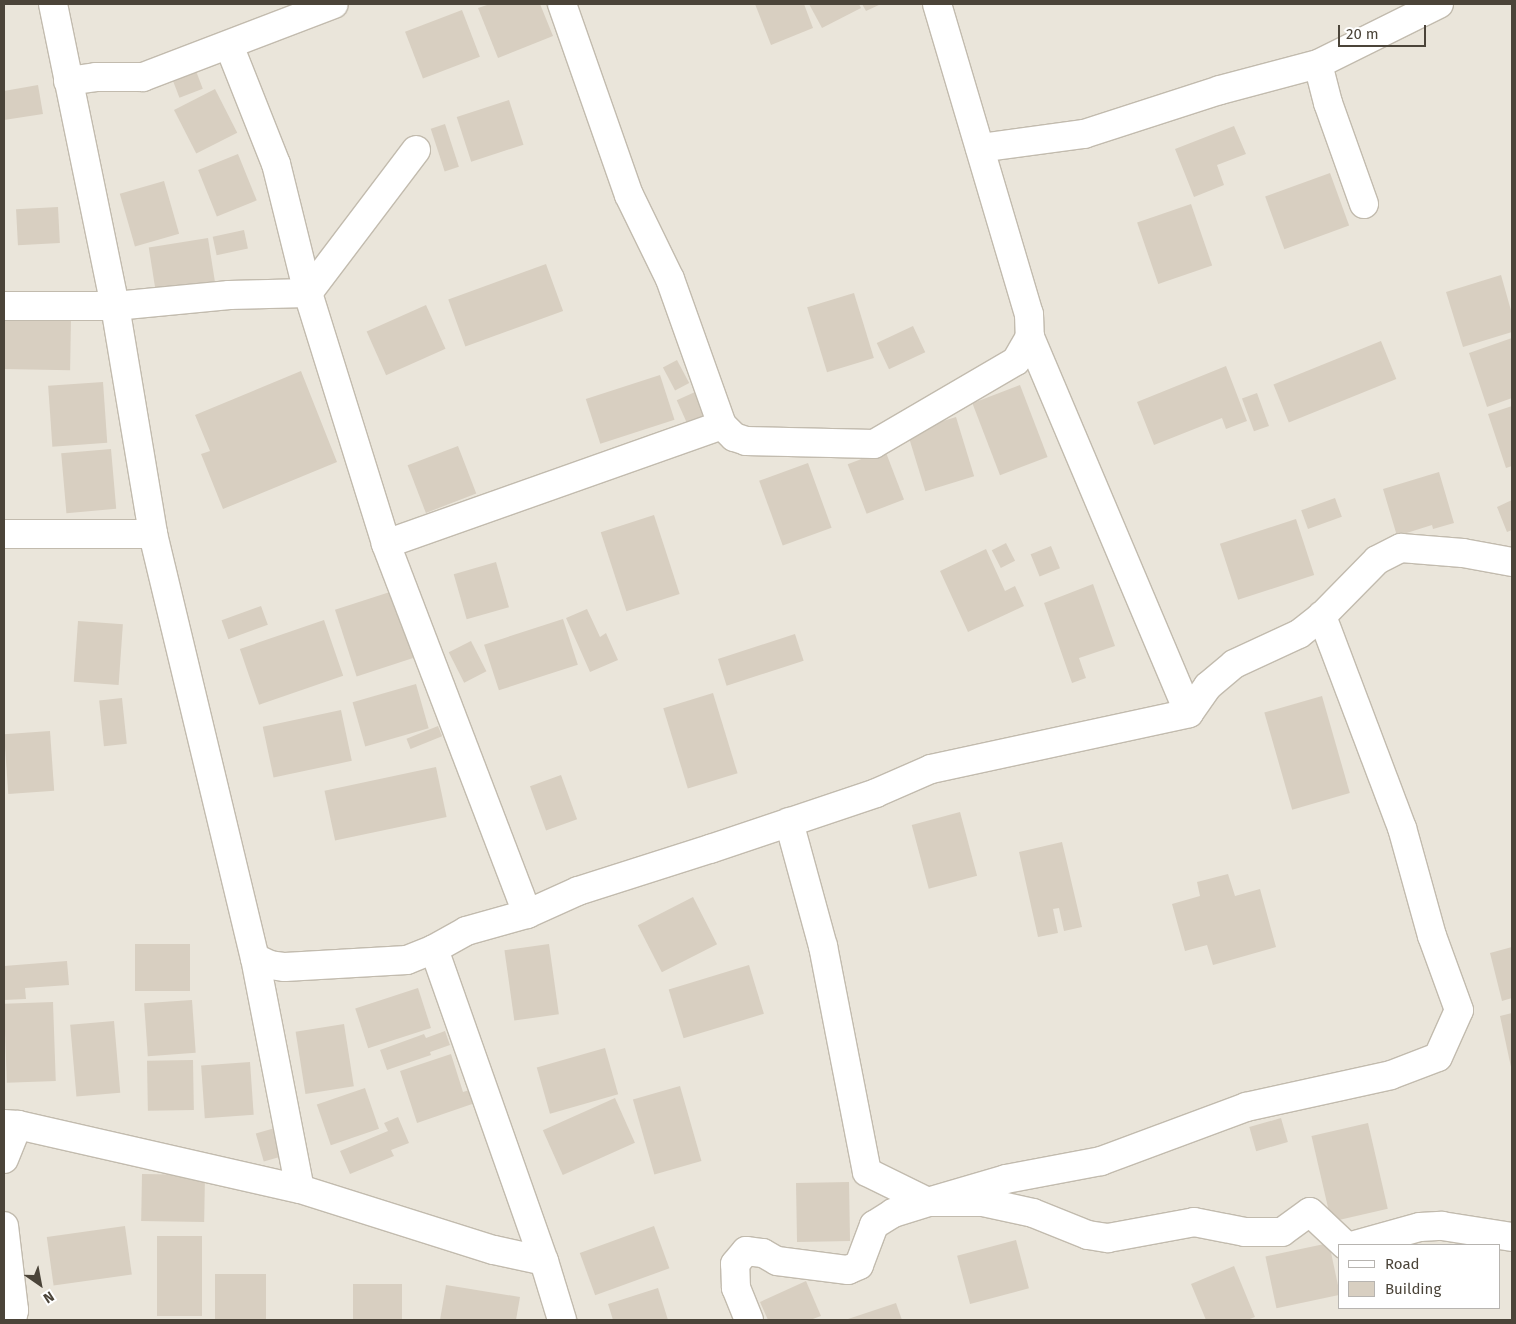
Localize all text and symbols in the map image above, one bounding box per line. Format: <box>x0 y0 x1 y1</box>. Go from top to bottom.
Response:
scale bar <box>1341 15 1428 47</box>
text: 20 m <box>1346 25 1379 43</box>
legend <box>1338 1244 1501 1309</box>
text: Road <box>1385 1255 1420 1273</box>
north arrow <box>15 1259 65 1309</box>
text: Building <box>1385 1280 1441 1298</box>
text: N <box>40 1287 57 1307</box>

